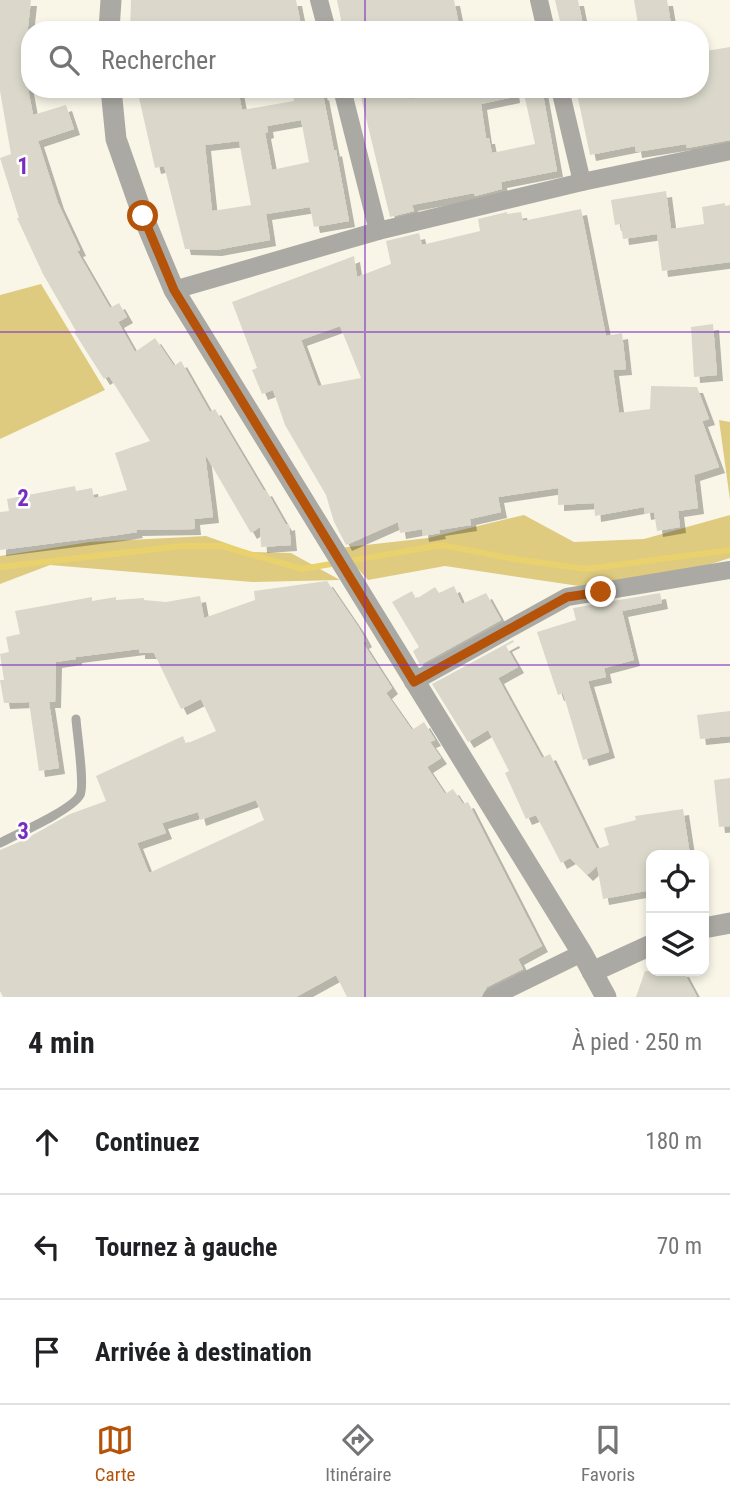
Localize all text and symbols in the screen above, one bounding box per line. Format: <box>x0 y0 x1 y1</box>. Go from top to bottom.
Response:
search box <box>21 21 709 98</box>
icon: search <box>45 41 83 79</box>
text: Rechercher <box>101 45 216 75</box>
text: 1 <box>17 153 29 180</box>
route start <box>127 200 158 231</box>
text: 2 <box>17 485 29 512</box>
route end <box>585 576 616 607</box>
text: 3 <box>17 818 29 845</box>
map controls <box>646 850 709 976</box>
button: locate <box>646 850 709 913</box>
button: layers <box>646 913 709 976</box>
text: 4 min <box>28 1025 95 1060</box>
text: À pied · 250 m <box>572 1029 702 1056</box>
icon: ahead <box>28 1123 66 1161</box>
text: Continuez <box>95 1127 200 1157</box>
text: 180 m <box>645 1128 702 1155</box>
icon: left <box>28 1228 66 1266</box>
text: Tournez à gauche <box>95 1232 277 1262</box>
text: 70 m <box>657 1233 702 1260</box>
icon: arrive <box>28 1333 66 1371</box>
text: Arrivée à destination <box>95 1337 312 1367</box>
tab: Carte <box>95 1421 135 1486</box>
tab: Itinéraire <box>325 1421 391 1486</box>
tab: Favoris <box>581 1421 635 1486</box>

